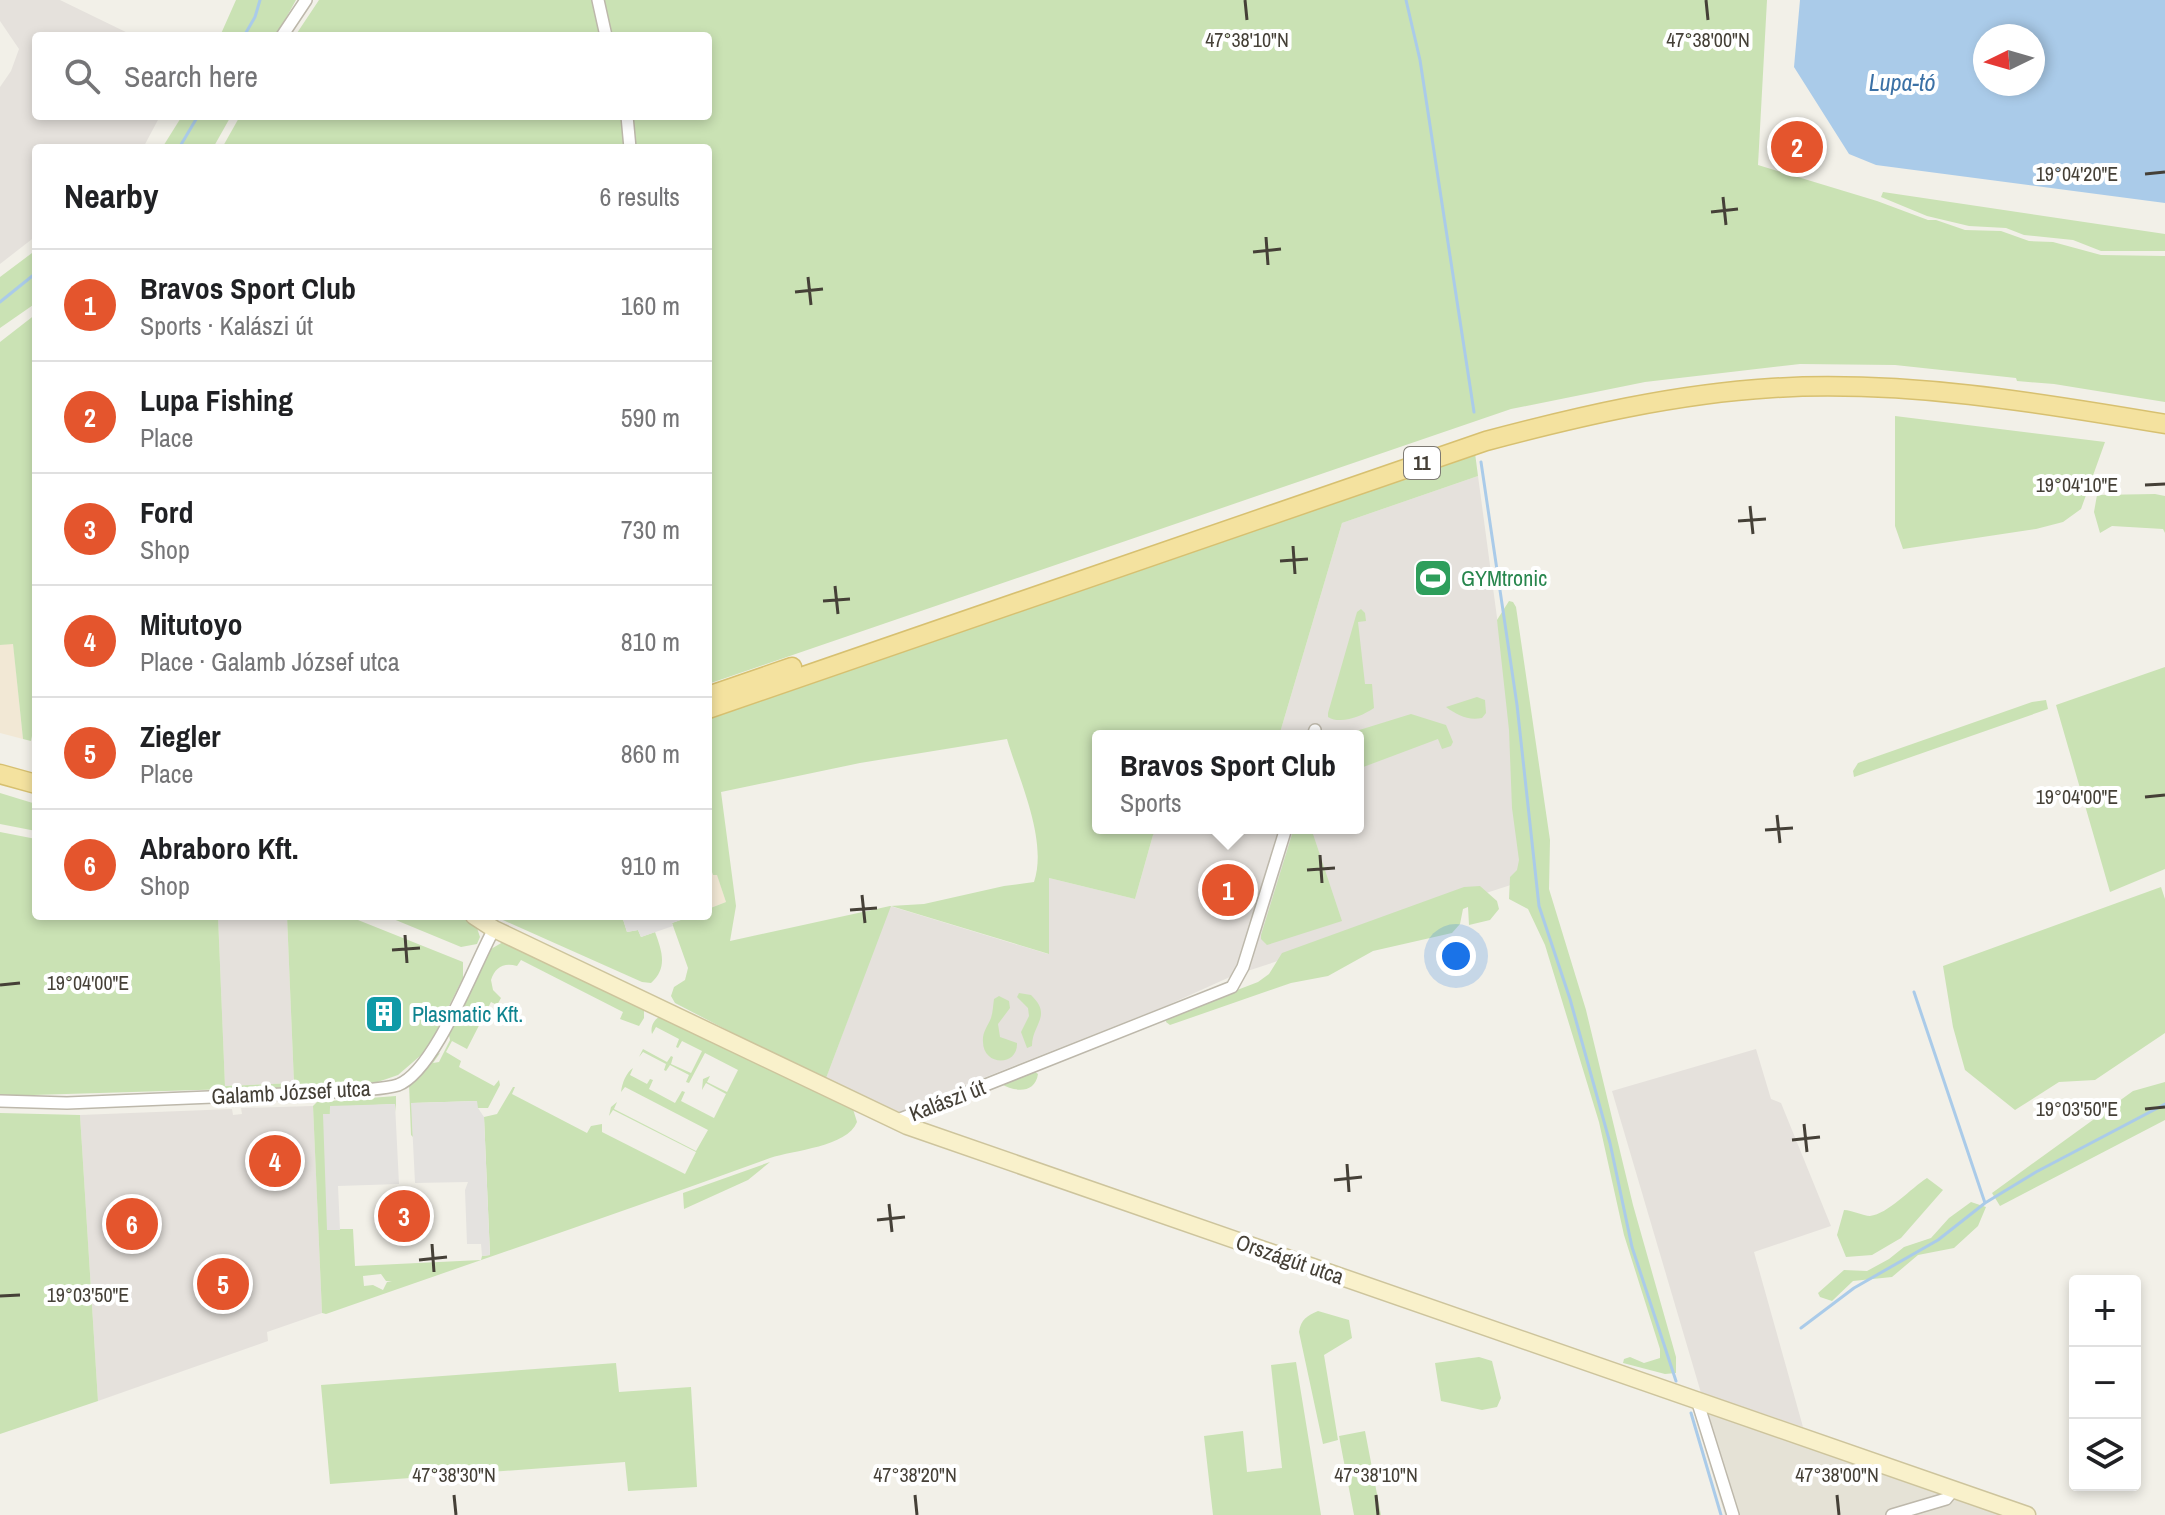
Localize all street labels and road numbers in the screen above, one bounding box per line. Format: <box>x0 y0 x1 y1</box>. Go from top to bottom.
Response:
road number: 11 <box>1404 447 1440 479</box>
street label: Kalászi út <box>905 1072 989 1128</box>
street label: Galamb József utca <box>211 1073 371 1111</box>
street label: Országút utca <box>1232 1227 1348 1291</box>

